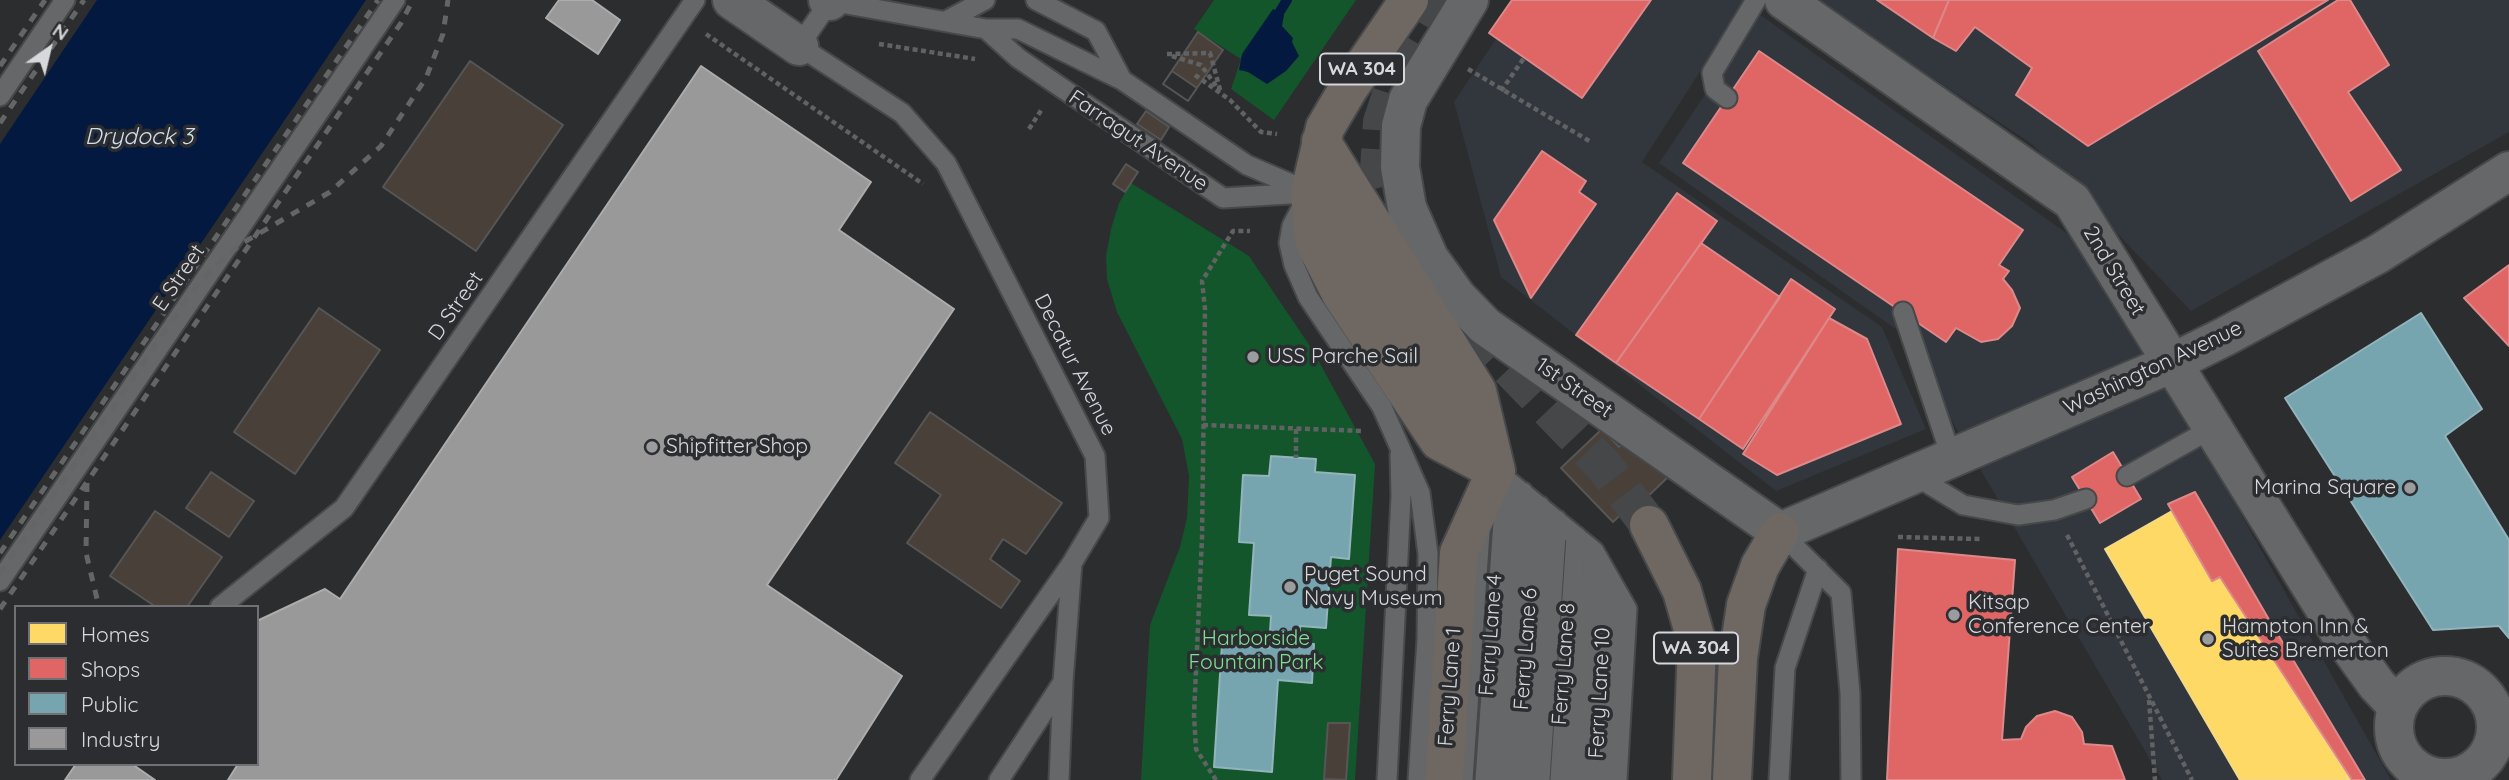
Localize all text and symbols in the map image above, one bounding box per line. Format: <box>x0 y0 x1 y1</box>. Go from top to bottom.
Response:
north arrow <box>14 14 84 84</box>
text: N <box>48 18 73 45</box>
road number: WA 304 <box>1320 54 1404 85</box>
street label: Farragut Avenue <box>1064 85 1212 197</box>
water label: Drydock 3 <box>85 123 193 151</box>
street label: 2nd Street <box>2078 222 2150 320</box>
street label: E Street <box>148 240 210 316</box>
street label: D Street <box>423 267 489 345</box>
street label: Decatur Avenue <box>1028 290 1122 440</box>
street label: Washington Avenue <box>2060 316 2246 420</box>
place label: USS Parche Sail <box>1267 344 1418 370</box>
marker: USS Parche Sail <box>1245 349 1261 365</box>
street label: 1st Street <box>1531 352 1617 424</box>
place label: Shipfitter Shop <box>666 434 808 460</box>
marker: Shipfitter Shop <box>644 439 660 455</box>
place label: Marina Square <box>2254 475 2396 501</box>
marker: Marina Square <box>2402 480 2418 496</box>
place label: Puget Sound Navy Museum <box>1304 562 1443 612</box>
street label: Ferry Lane 4 <box>1474 573 1508 697</box>
marker: Puget Sound Navy Museum <box>1282 579 1298 595</box>
street label: Ferry Lane 6 <box>1509 587 1543 711</box>
place label: Kitsap Conference Center <box>1968 590 2150 640</box>
street label: Ferry Lane 8 <box>1547 602 1581 726</box>
legend <box>14 605 259 766</box>
marker: Kitsap Conference Center <box>1946 607 1962 623</box>
place label: Hampton Inn & Suites Bremerton <box>2222 614 2389 664</box>
text: Homes <box>81 621 150 647</box>
park label: Harborside Fountain Park <box>1188 626 1324 676</box>
street label: Ferry Lane 1 <box>1433 627 1467 747</box>
street label: Ferry Lane 10 <box>1584 627 1616 759</box>
marker: Hampton Inn & Suites Bremerton <box>2200 631 2216 647</box>
road number: WA 304 <box>1654 632 1738 664</box>
text: Shops <box>81 656 140 682</box>
text: Public <box>81 691 138 717</box>
text: Industry <box>81 726 160 752</box>

